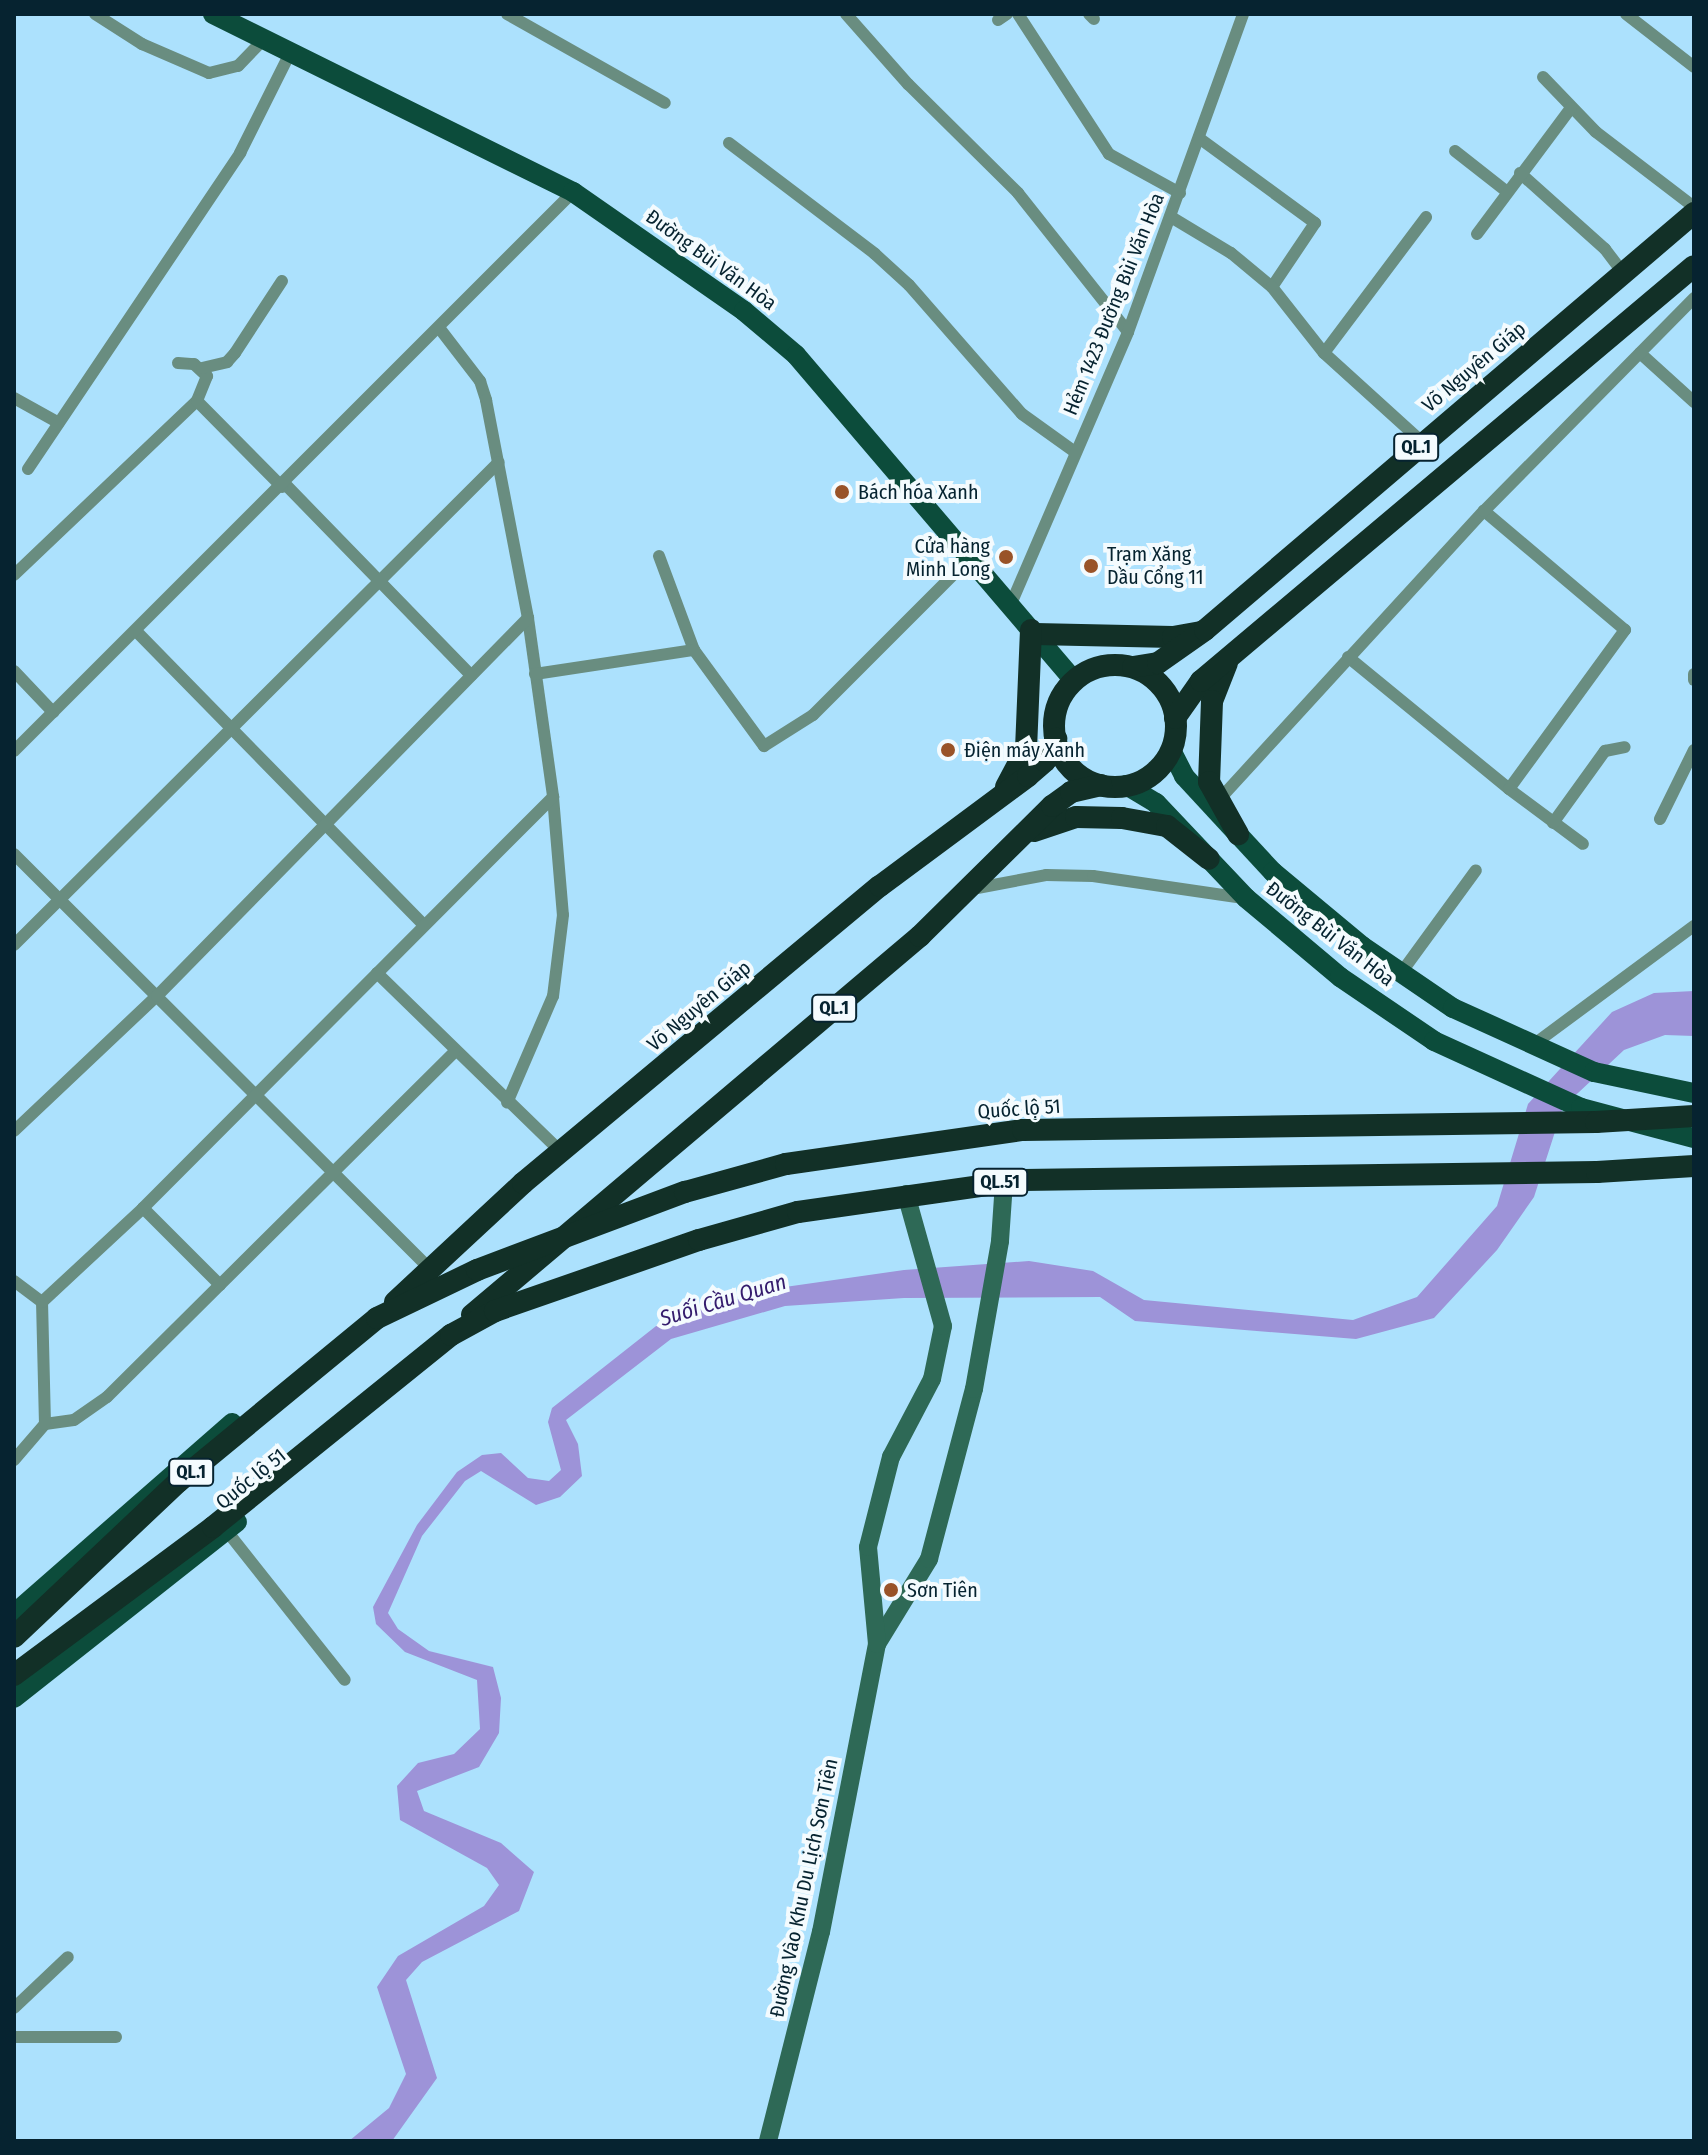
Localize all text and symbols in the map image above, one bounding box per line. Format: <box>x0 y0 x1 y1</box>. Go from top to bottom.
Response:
street label: Hẻm 1423 Đường Bùi Văn Hòa <box>1058 189 1170 419</box>
street label: Đường Bùi Văn Hòa <box>641 205 781 315</box>
street label: Võ Nguyên Giáp <box>1417 317 1531 417</box>
road number: QL.1 <box>1392 433 1440 461</box>
place label: Bách hóa Xanh <box>858 480 978 504</box>
marker: Bách hóa Xanh <box>833 483 851 501</box>
place label: Cửa hàng Minh Long <box>906 534 990 581</box>
place label: Trạm Xăng Dầu Cổng 11 <box>1107 542 1204 589</box>
marker: Cửa hàng Minh Long <box>997 548 1015 566</box>
marker: Trạm Xăng Dầu Cổng 11 <box>1082 557 1100 575</box>
place label: Điện máy Xanh <box>964 738 1085 762</box>
marker: Điện máy Xanh <box>939 741 957 759</box>
street label: Đường Bùi Văn Hòa <box>1261 877 1399 991</box>
street label: Võ Nguyên Giáp <box>642 956 756 1056</box>
road number: QL.1 <box>810 994 858 1022</box>
street label: Quốc lộ 51 <box>977 1094 1061 1124</box>
road number: QL.51 <box>972 1168 1028 1196</box>
water label: Suối Cầu Quan <box>657 1268 789 1332</box>
street label: Quốc lộ 51 <box>211 1443 291 1515</box>
road number: QL.1 <box>167 1458 215 1486</box>
place label: Sơn Tiên <box>907 1578 978 1602</box>
marker: Sơn Tiên <box>882 1581 900 1599</box>
street label: Đường Vào Khu Du Lịch Sơn Tiên <box>765 1756 843 2020</box>

